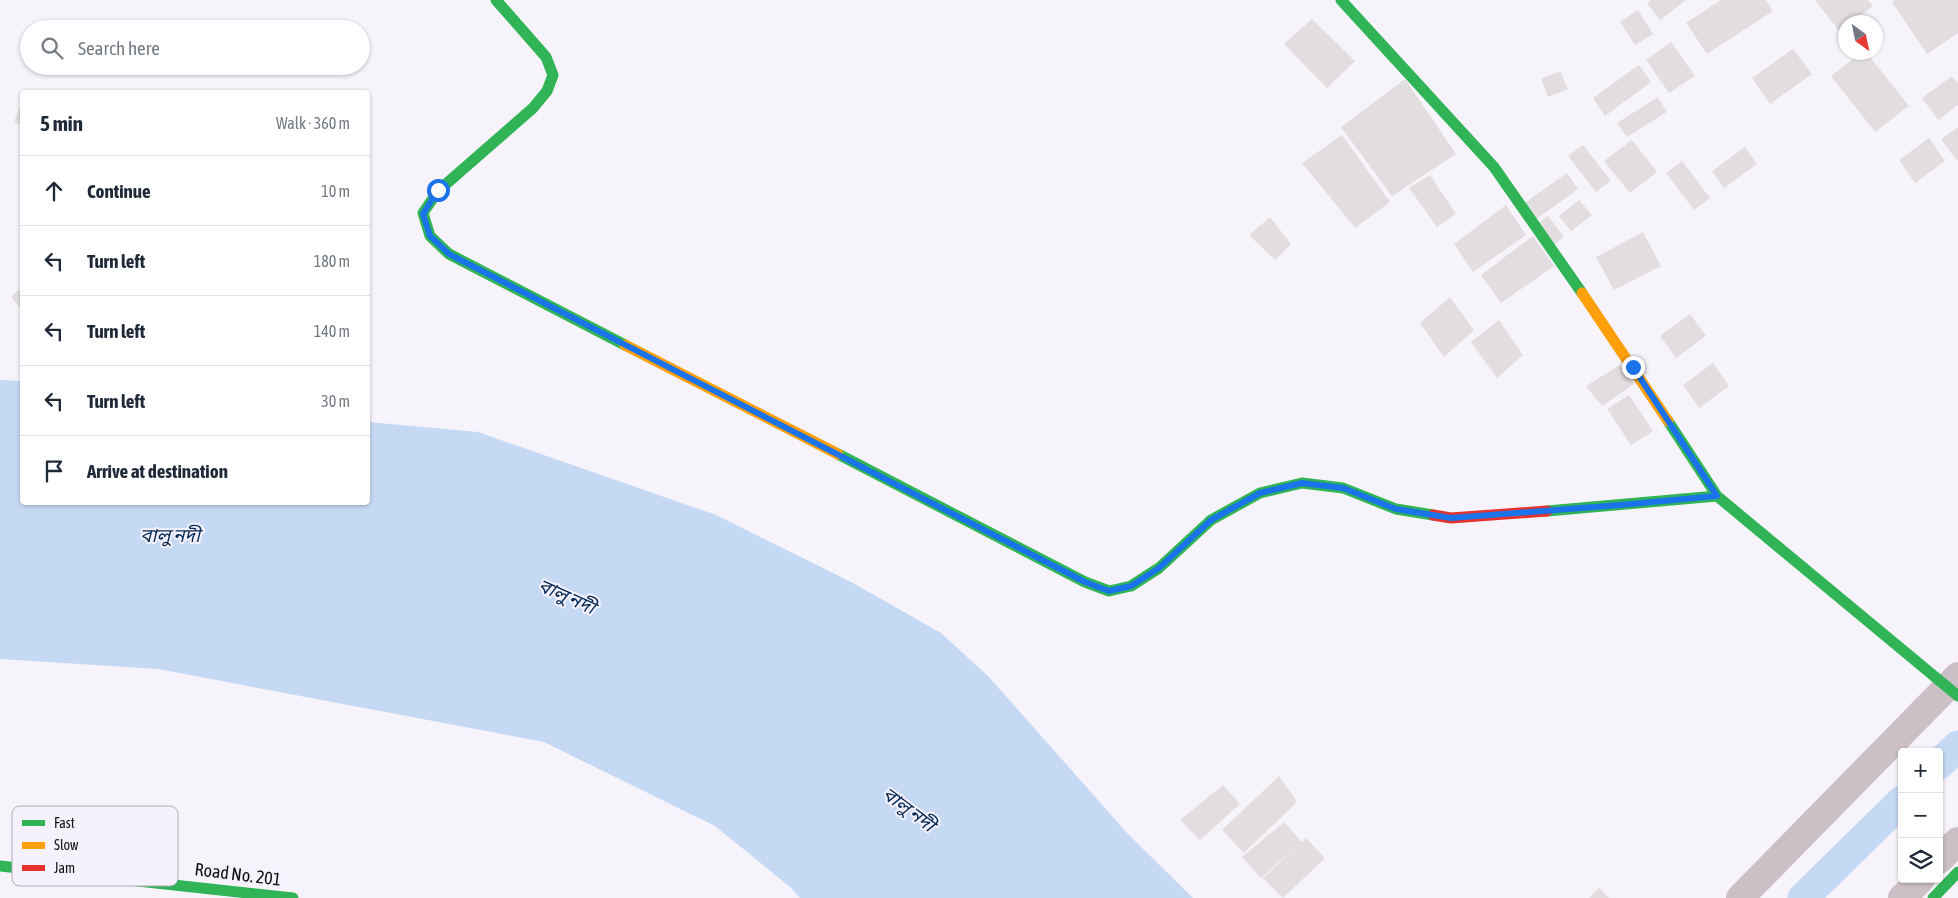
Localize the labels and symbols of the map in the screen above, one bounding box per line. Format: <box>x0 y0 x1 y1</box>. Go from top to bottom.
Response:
north arrow <box>1838 15 1883 60</box>
route start <box>427 179 450 202</box>
route end <box>1622 356 1645 379</box>
water label: বালু নদী <box>140 524 204 547</box>
water label: বালু নদী <box>535 574 602 621</box>
water label: বালু নদী <box>878 782 943 839</box>
legend <box>12 806 178 886</box>
text: Fast <box>54 815 75 831</box>
text: Slow <box>54 837 79 853</box>
street label: Road No. 201 <box>194 858 282 890</box>
text: Jam <box>54 860 75 876</box>

